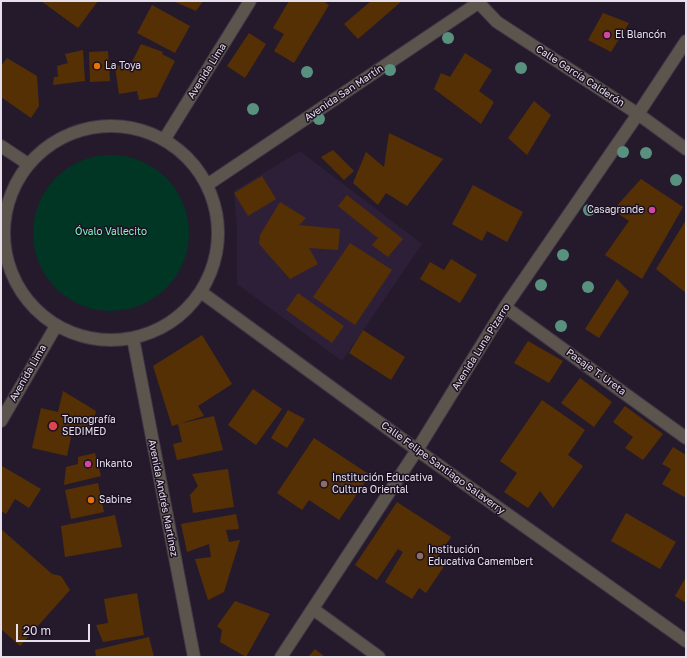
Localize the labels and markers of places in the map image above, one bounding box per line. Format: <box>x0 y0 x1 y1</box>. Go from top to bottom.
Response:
place label: El Blancón <box>615 29 666 41</box>
marker: El Blancón <box>602 30 612 40</box>
place label: La Toya <box>105 60 141 72</box>
marker: La Toya <box>92 61 102 71</box>
place label: Casagrande <box>587 204 644 216</box>
marker: Casagrande <box>647 205 657 215</box>
place label: Tomografía SEDIMED <box>62 414 116 438</box>
marker: Tomografía SEDIMED <box>47 420 59 432</box>
place label: Inkanto <box>96 458 133 470</box>
marker: Inkanto <box>83 459 93 469</box>
place label: Institución Educativa Cultura Oriental <box>332 472 433 496</box>
marker: Institución Educativa Cultura Oriental <box>319 479 329 489</box>
place label: Sabine <box>99 494 132 506</box>
marker: Sabine <box>86 495 96 505</box>
place label: Institución Educativa Camembert <box>428 544 533 568</box>
marker: Institución Educativa Camembert <box>415 551 425 561</box>

